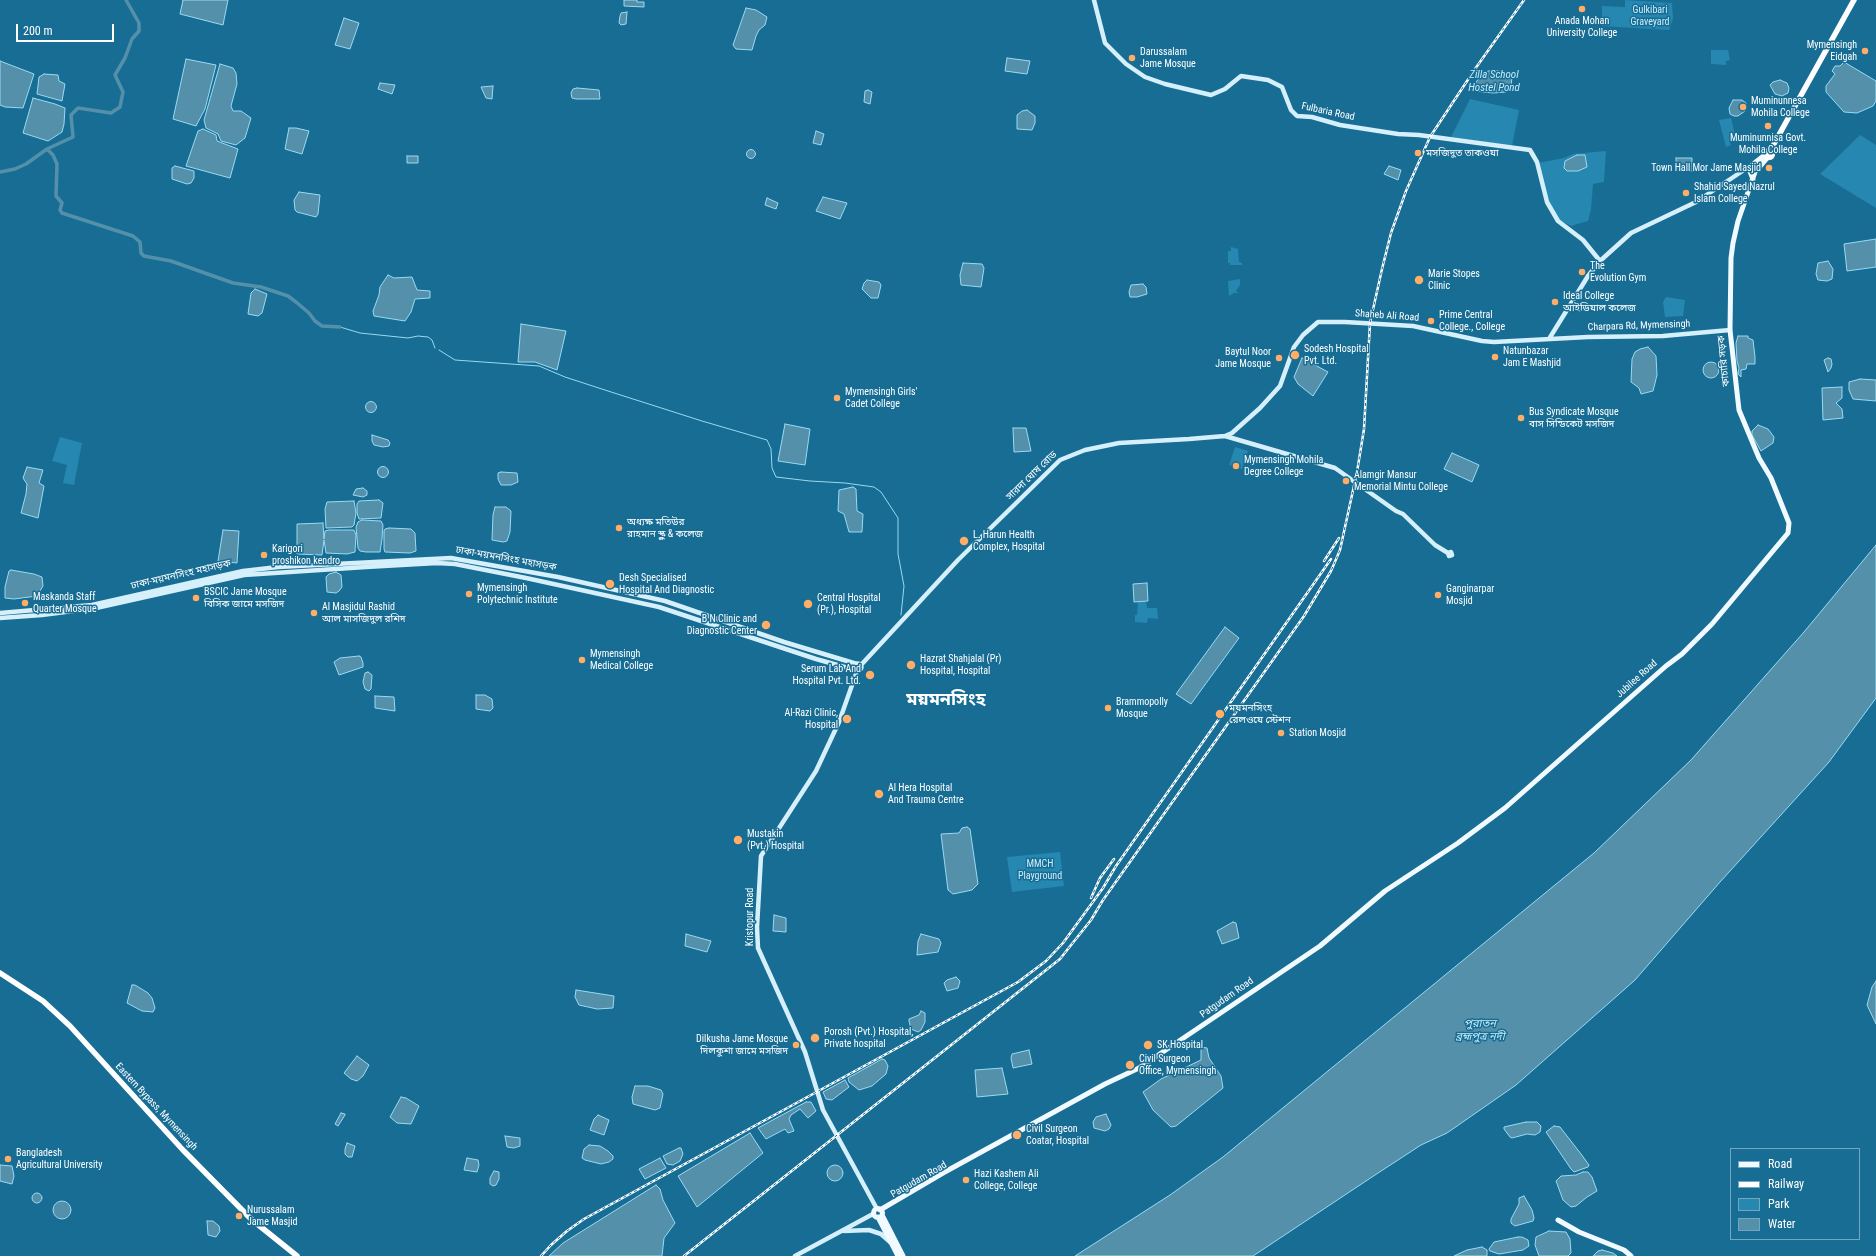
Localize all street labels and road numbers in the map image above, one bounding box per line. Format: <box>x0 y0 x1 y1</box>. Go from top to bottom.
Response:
street label: Fulbaria Road <box>1300 101 1356 123</box>
street label: Shaheb Ali Road <box>1355 308 1419 324</box>
street label: Charpara Rd, Mymensingh <box>1587 318 1691 334</box>
street label: কাচারি সড়ক <box>1715 335 1733 387</box>
street label: সারদা ঘোষ রোড <box>1004 449 1060 503</box>
street label: ঢাকা-ময়মনসিংহ মহাসড়ক <box>455 544 557 574</box>
street label: ঢাকা-ময়মনসিংহ মহাসড়ক <box>130 558 232 592</box>
street label: Jubilee Road <box>1614 657 1660 701</box>
street label: Kristopur Road <box>744 888 756 946</box>
street label: Patgudam Road <box>1198 975 1256 1021</box>
street label: Eastern Bypass, Mymensingh <box>112 1061 200 1153</box>
street label: Patgudam Road <box>889 1159 949 1201</box>

